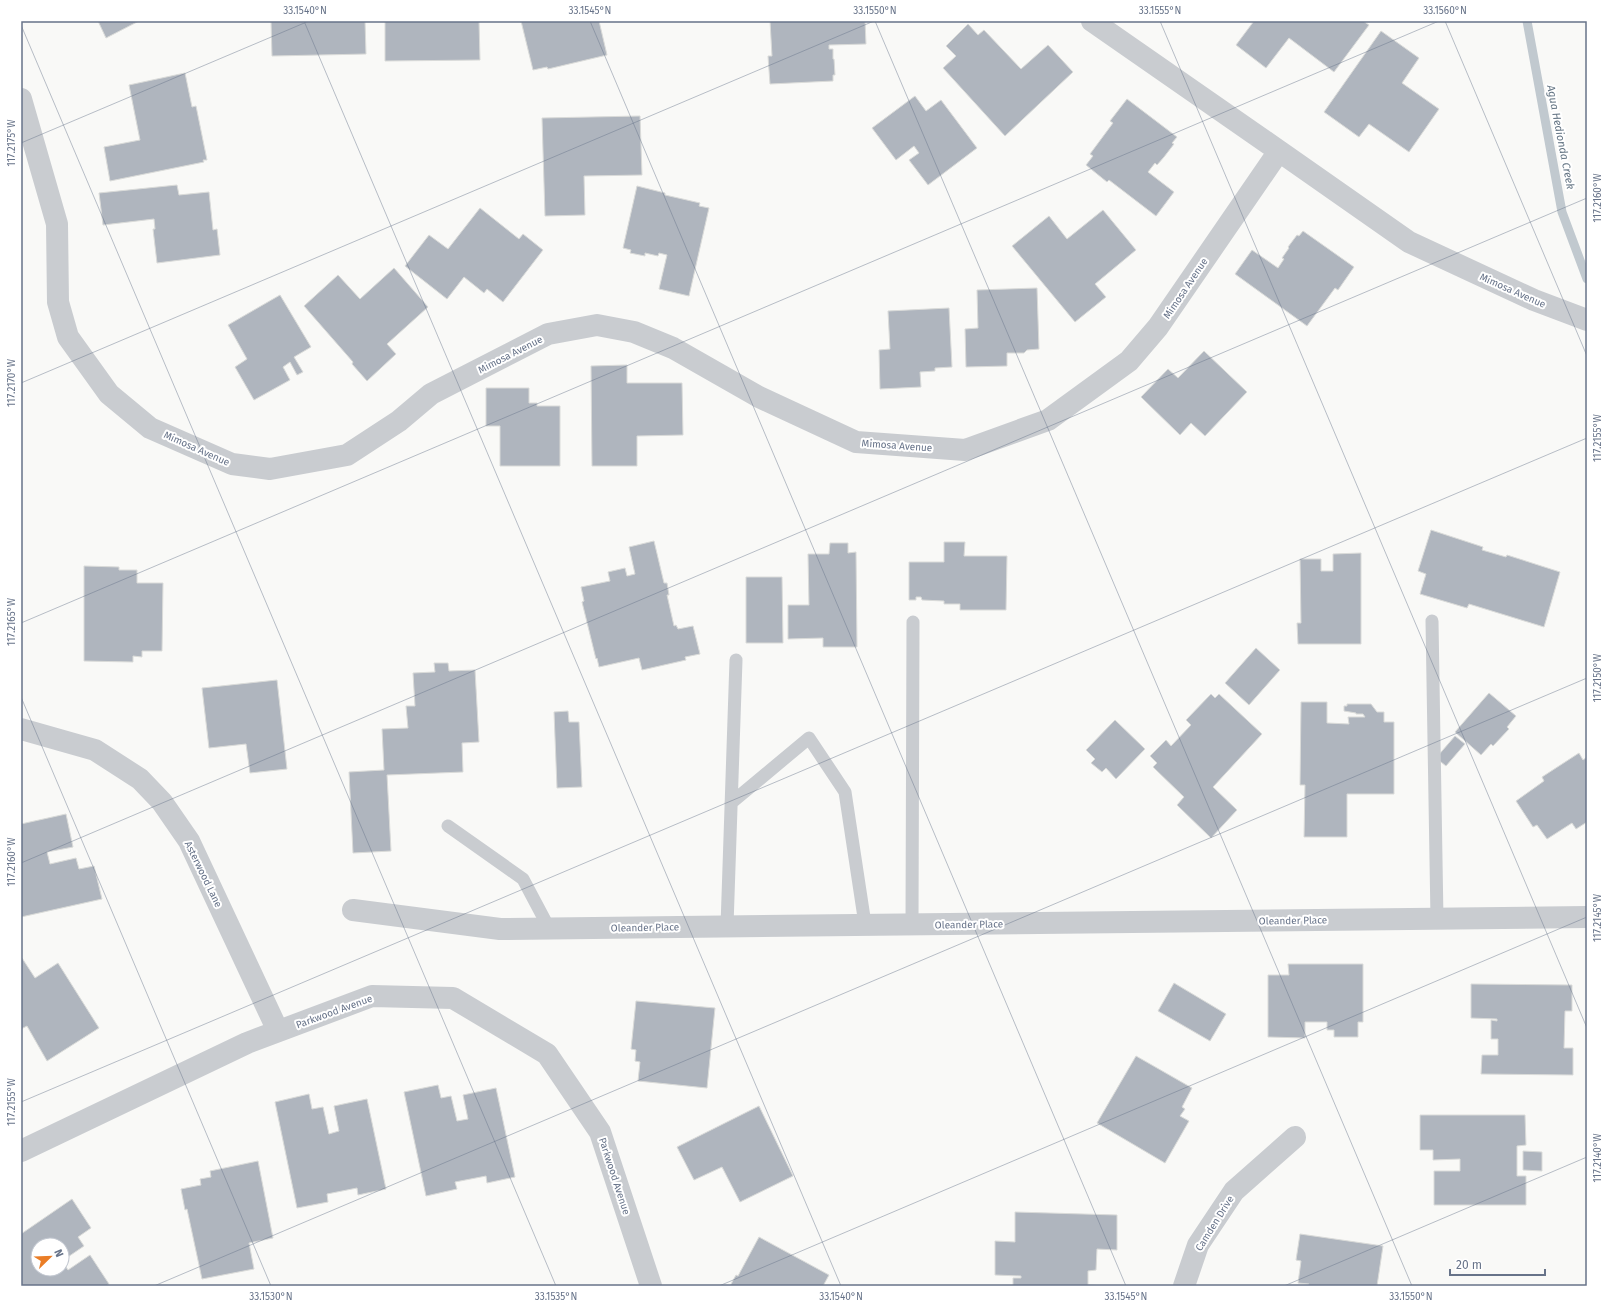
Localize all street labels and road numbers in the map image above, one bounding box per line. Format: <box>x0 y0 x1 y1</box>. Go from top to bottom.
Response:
street label: Mimosa Avenue <box>1161 256 1211 321</box>
street label: Mimosa Avenue <box>1478 271 1547 311</box>
street label: Mimosa Avenue <box>476 333 545 376</box>
street label: Mimosa Avenue <box>162 429 231 469</box>
street label: Mimosa Avenue <box>861 438 933 454</box>
street label: Asterwood Lane <box>182 839 224 910</box>
street label: Oleander Place <box>1259 914 1327 928</box>
street label: Oleander Place <box>935 918 1003 932</box>
street label: Oleander Place <box>611 921 679 935</box>
street label: Parkwood Avenue <box>295 993 374 1031</box>
street label: Parkwood Avenue <box>596 1136 632 1216</box>
street label: Camden Drive <box>1193 1194 1237 1253</box>

